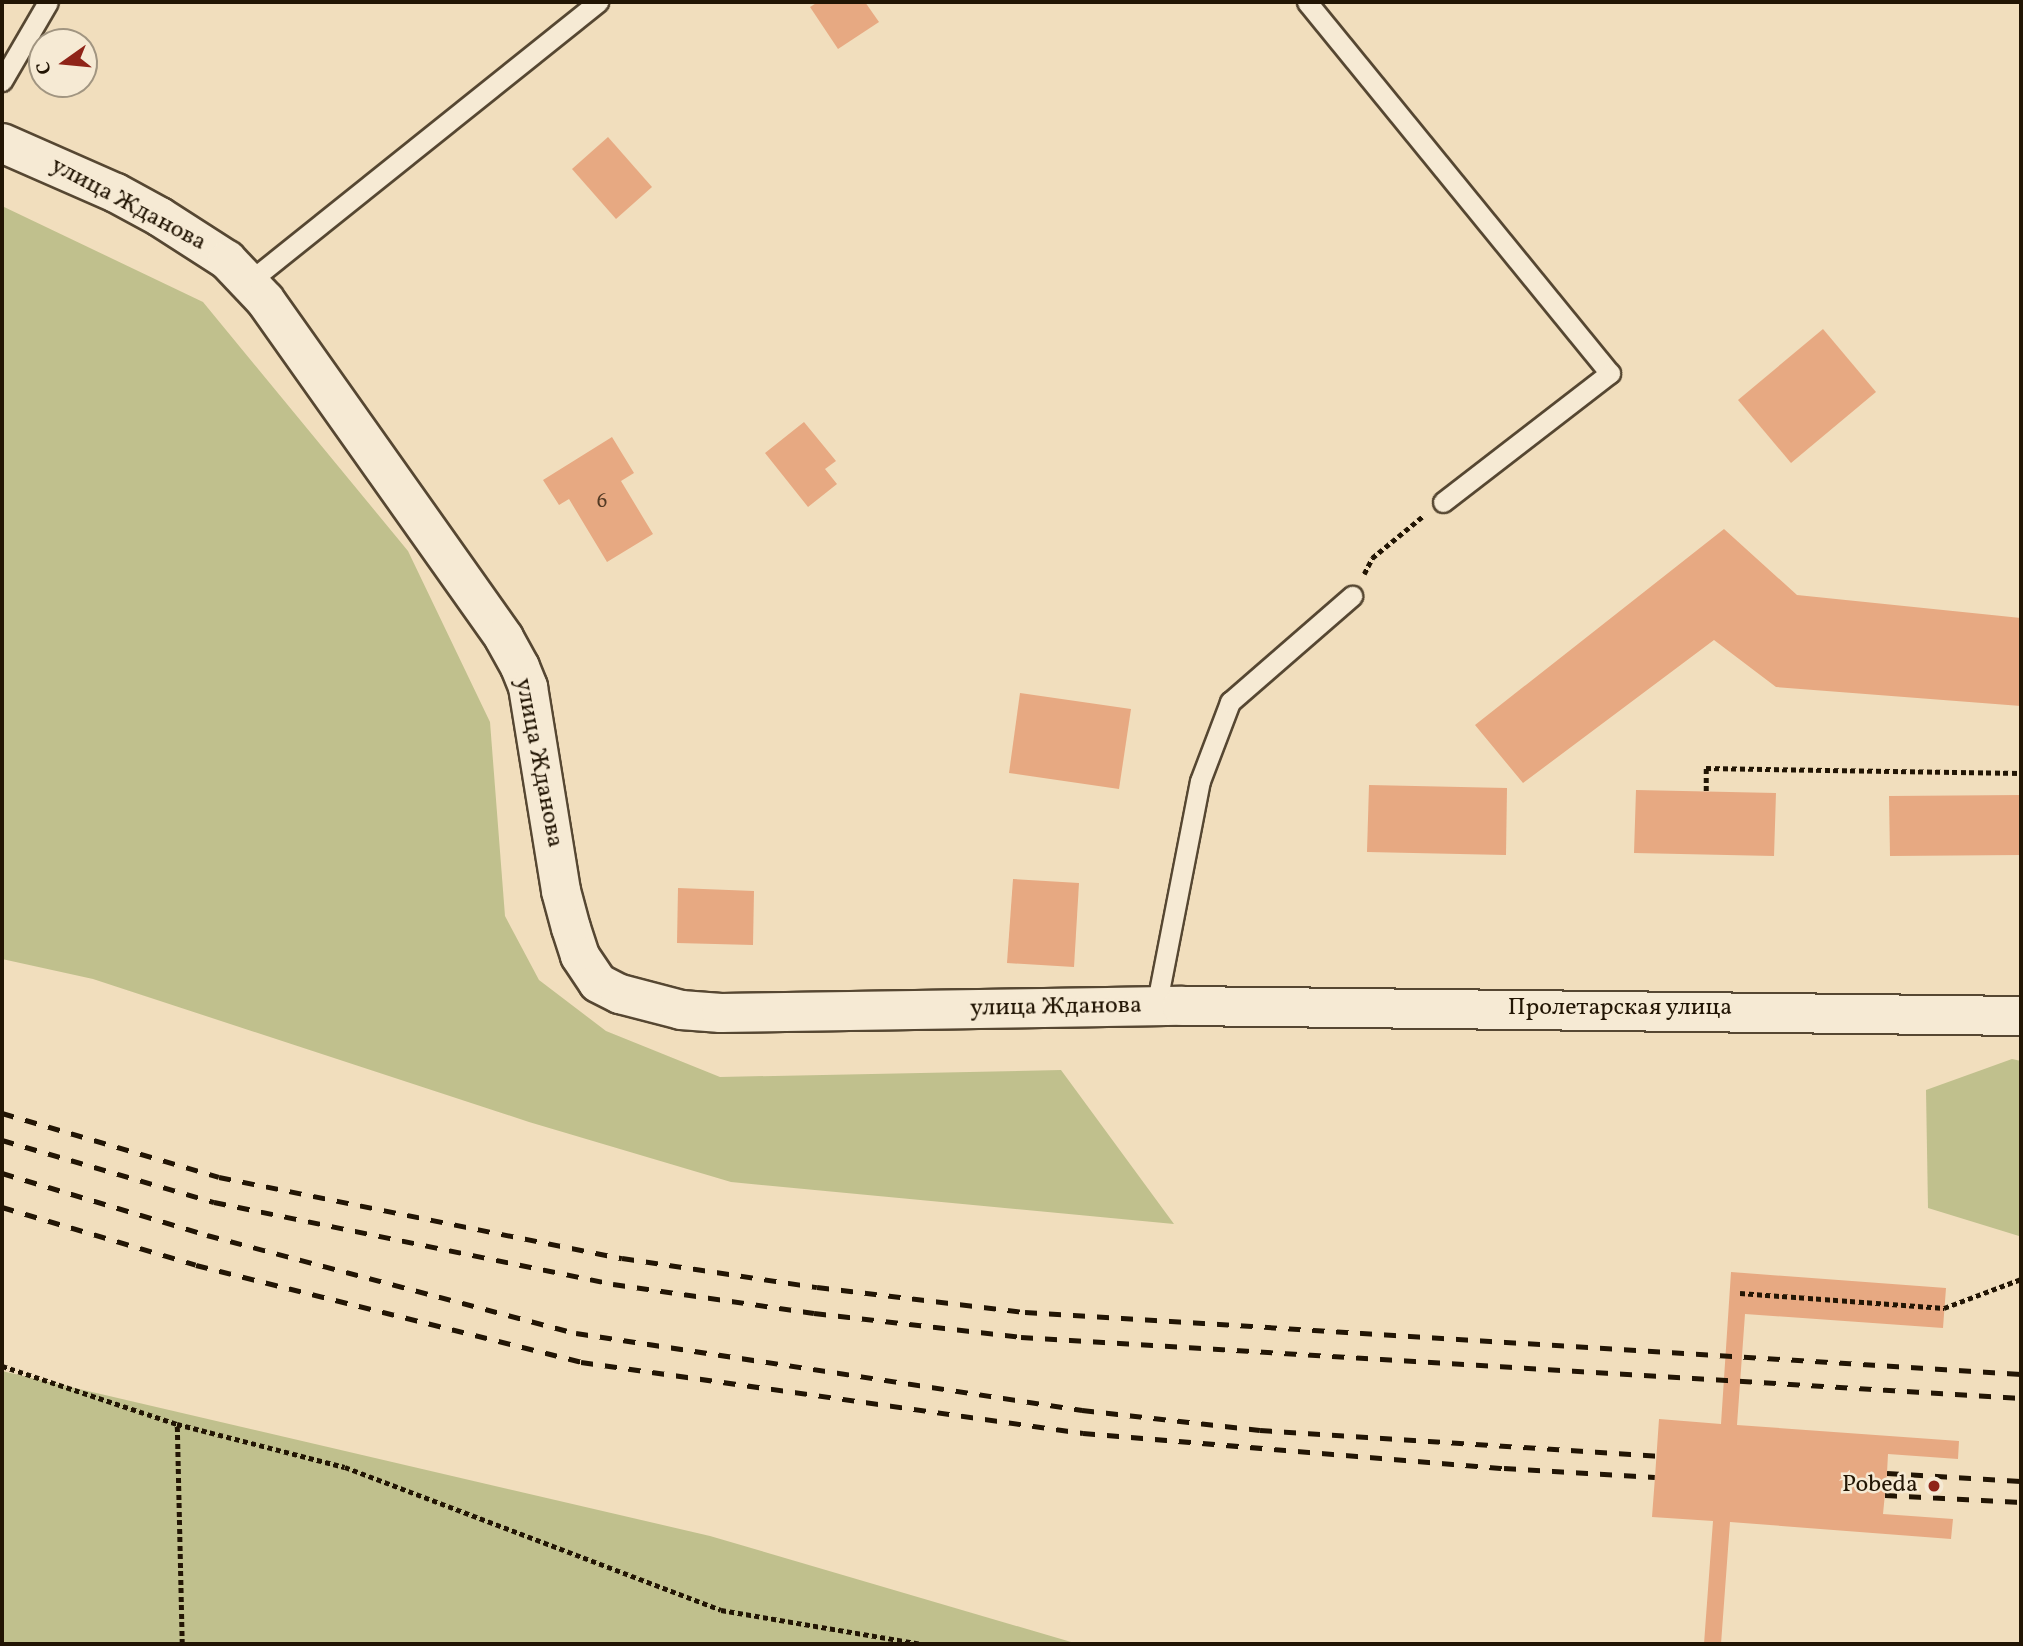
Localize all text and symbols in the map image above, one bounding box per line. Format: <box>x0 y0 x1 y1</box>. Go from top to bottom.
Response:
north arrow <box>28 28 98 98</box>
text: С <box>31 59 59 77</box>
street label: улица Жданова <box>45 152 211 258</box>
house number: 6 <box>597 489 607 515</box>
street label: улица Жданова <box>507 676 569 850</box>
street label: улица Жданова <box>970 992 1142 1024</box>
street label: Пролетарская улица <box>1507 995 1733 1023</box>
place label: Pobeda <box>1842 1472 1918 1500</box>
marker: Pobeda <box>1924 1476 1944 1496</box>

